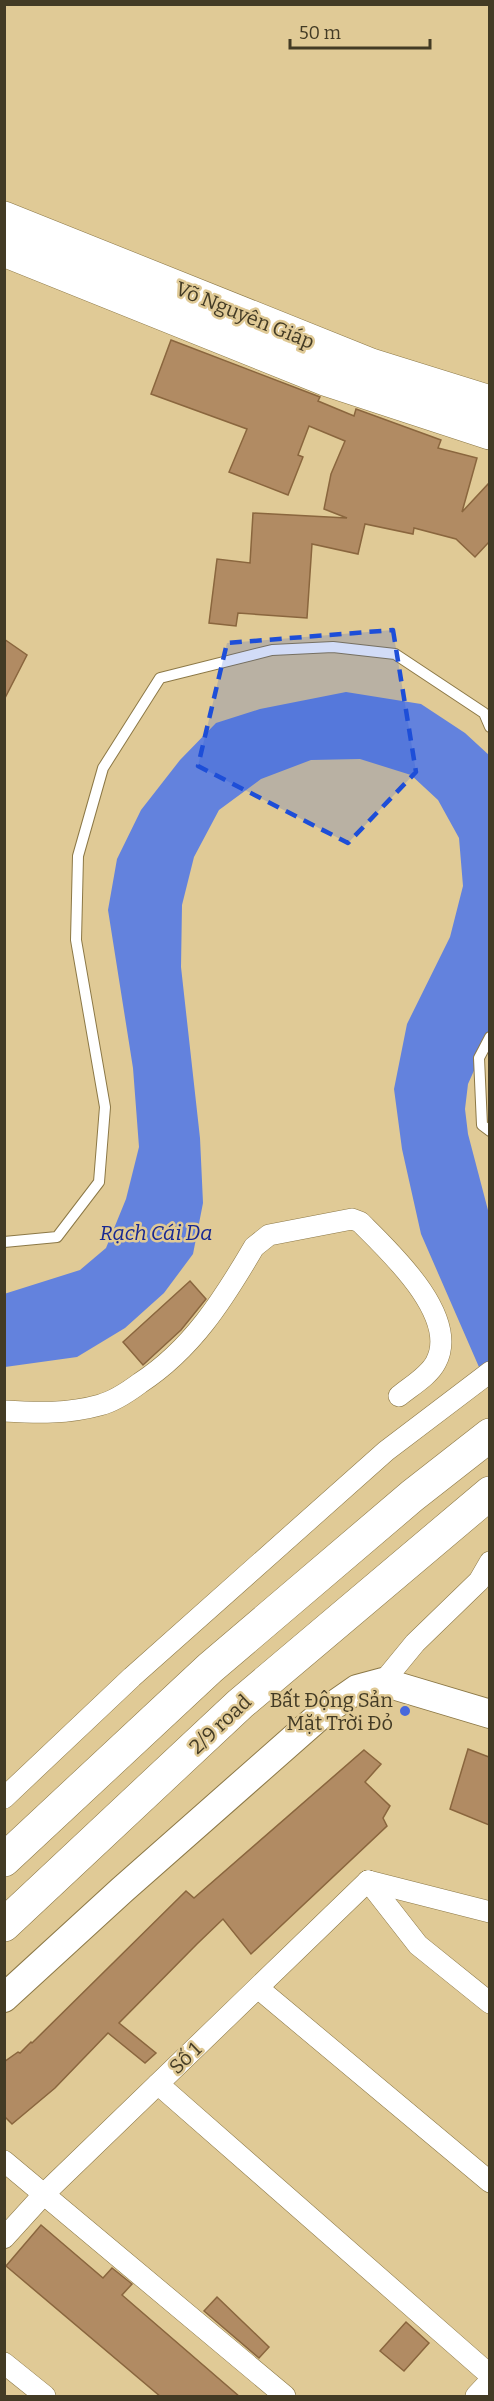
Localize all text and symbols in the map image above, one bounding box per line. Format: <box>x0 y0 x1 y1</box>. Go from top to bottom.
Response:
scale bar <box>290 12 430 50</box>
text: 50 m <box>299 22 341 44</box>
street label: Võ Nguyên Giáp <box>172 276 318 354</box>
water label: Rạch Cái Da <box>100 1220 212 1246</box>
place label: Bất Động Sản Mặt Trời Đỏ <box>270 1688 393 1735</box>
street label: 2/9 road <box>184 1689 256 1759</box>
marker: Bất Động Sản Mặt Trời Đỏ <box>398 1704 412 1718</box>
street label: Số 1 <box>164 2037 206 2079</box>

